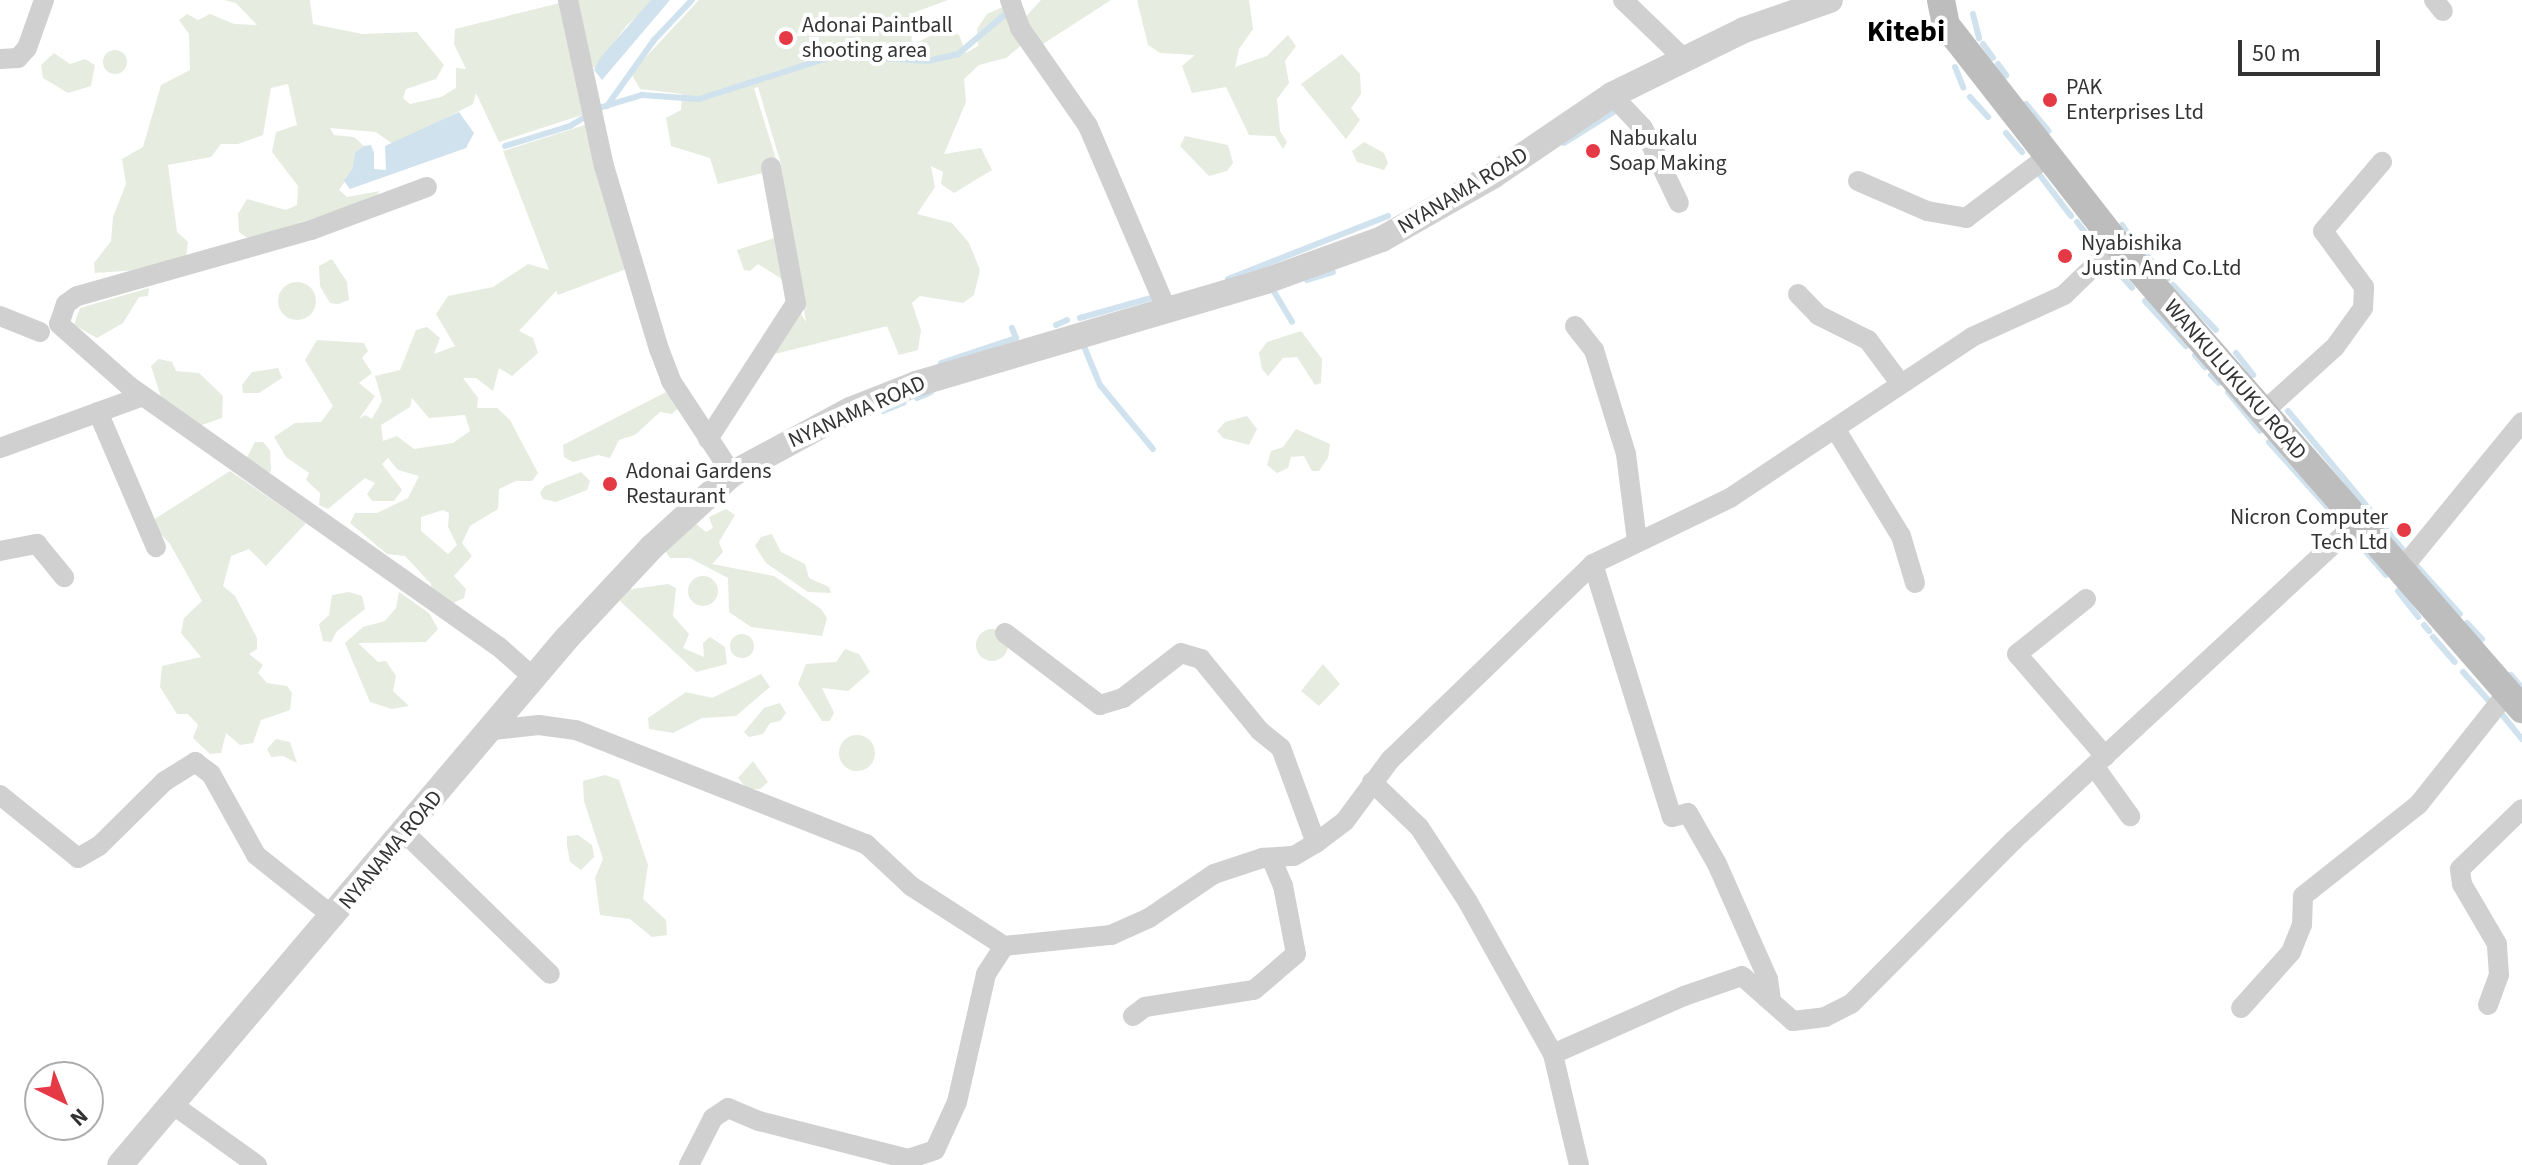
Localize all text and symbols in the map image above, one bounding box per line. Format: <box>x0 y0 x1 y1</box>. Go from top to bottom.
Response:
place label: Adonai Paintball shooting area <box>802 12 953 64</box>
district label: Kitebi <box>1867 14 1945 50</box>
scale bar <box>2242 24 2384 74</box>
marker: Adonai Paintball shooting area <box>777 29 795 47</box>
text: 50 m <box>2252 36 2301 71</box>
place label: PAK Enterprises Ltd <box>2066 74 2204 126</box>
marker: PAK Enterprises Ltd <box>2041 91 2059 109</box>
place label: Nabukalu Soap Making <box>1609 125 1727 176</box>
street label: NYANAMA ROAD <box>1393 142 1533 240</box>
marker: Nabukalu Soap Making <box>1584 142 1602 160</box>
place label: Nyabishika Justin And Co.Ltd <box>2081 230 2241 282</box>
marker: Nyabishika Justin And Co.Ltd <box>2056 247 2074 265</box>
street label: WANKULUKUKU ROAD <box>2158 294 2312 466</box>
street label: NYANAMA ROAD <box>784 370 930 454</box>
place label: Adonai Gardens Restaurant <box>626 458 771 510</box>
marker: Adonai Gardens Restaurant <box>601 475 619 493</box>
place label: Nicron Computer Tech Ltd <box>2230 504 2388 556</box>
marker: Nicron Computer Tech Ltd <box>2395 521 2413 539</box>
street label: NYANAMA ROAD <box>334 785 448 915</box>
north arrow <box>24 1061 104 1141</box>
text: N <box>63 1100 95 1134</box>

